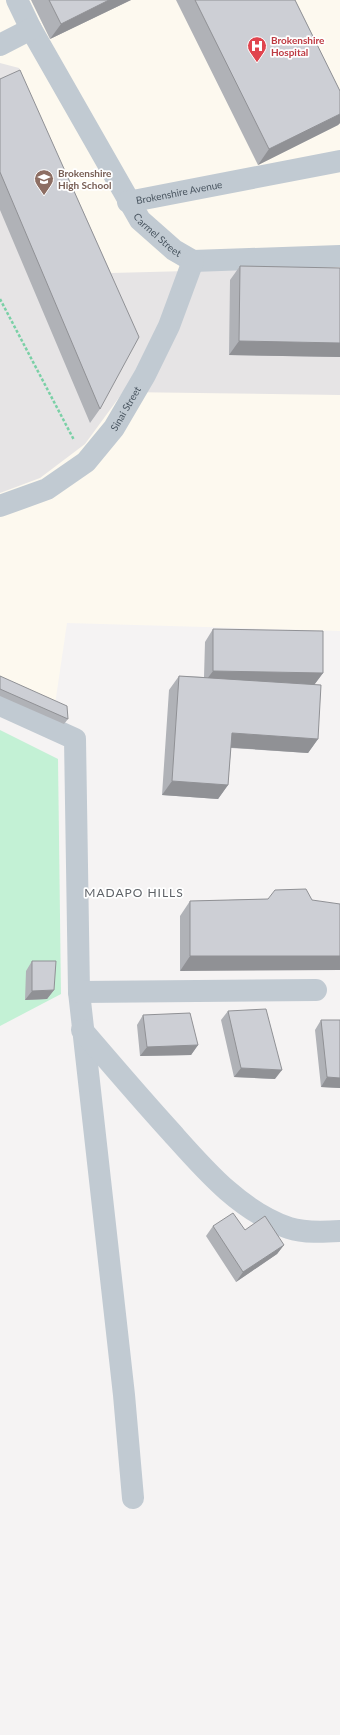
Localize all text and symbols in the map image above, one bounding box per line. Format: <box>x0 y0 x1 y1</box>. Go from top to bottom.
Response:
place label: Brokenshire Hospital <box>271 34 325 58</box>
hospital icon: Brokenshire Hospital <box>246 35 268 63</box>
place label: Brokenshire High School <box>58 167 112 191</box>
school or university icon: Brokenshire High School <box>33 168 55 196</box>
street label: Brokenshire Avenue <box>135 178 223 206</box>
street label: Carmel Street <box>131 211 184 259</box>
street label: Sinai Street <box>108 384 143 433</box>
district label: MADAPO HILLS <box>84 885 184 900</box>

